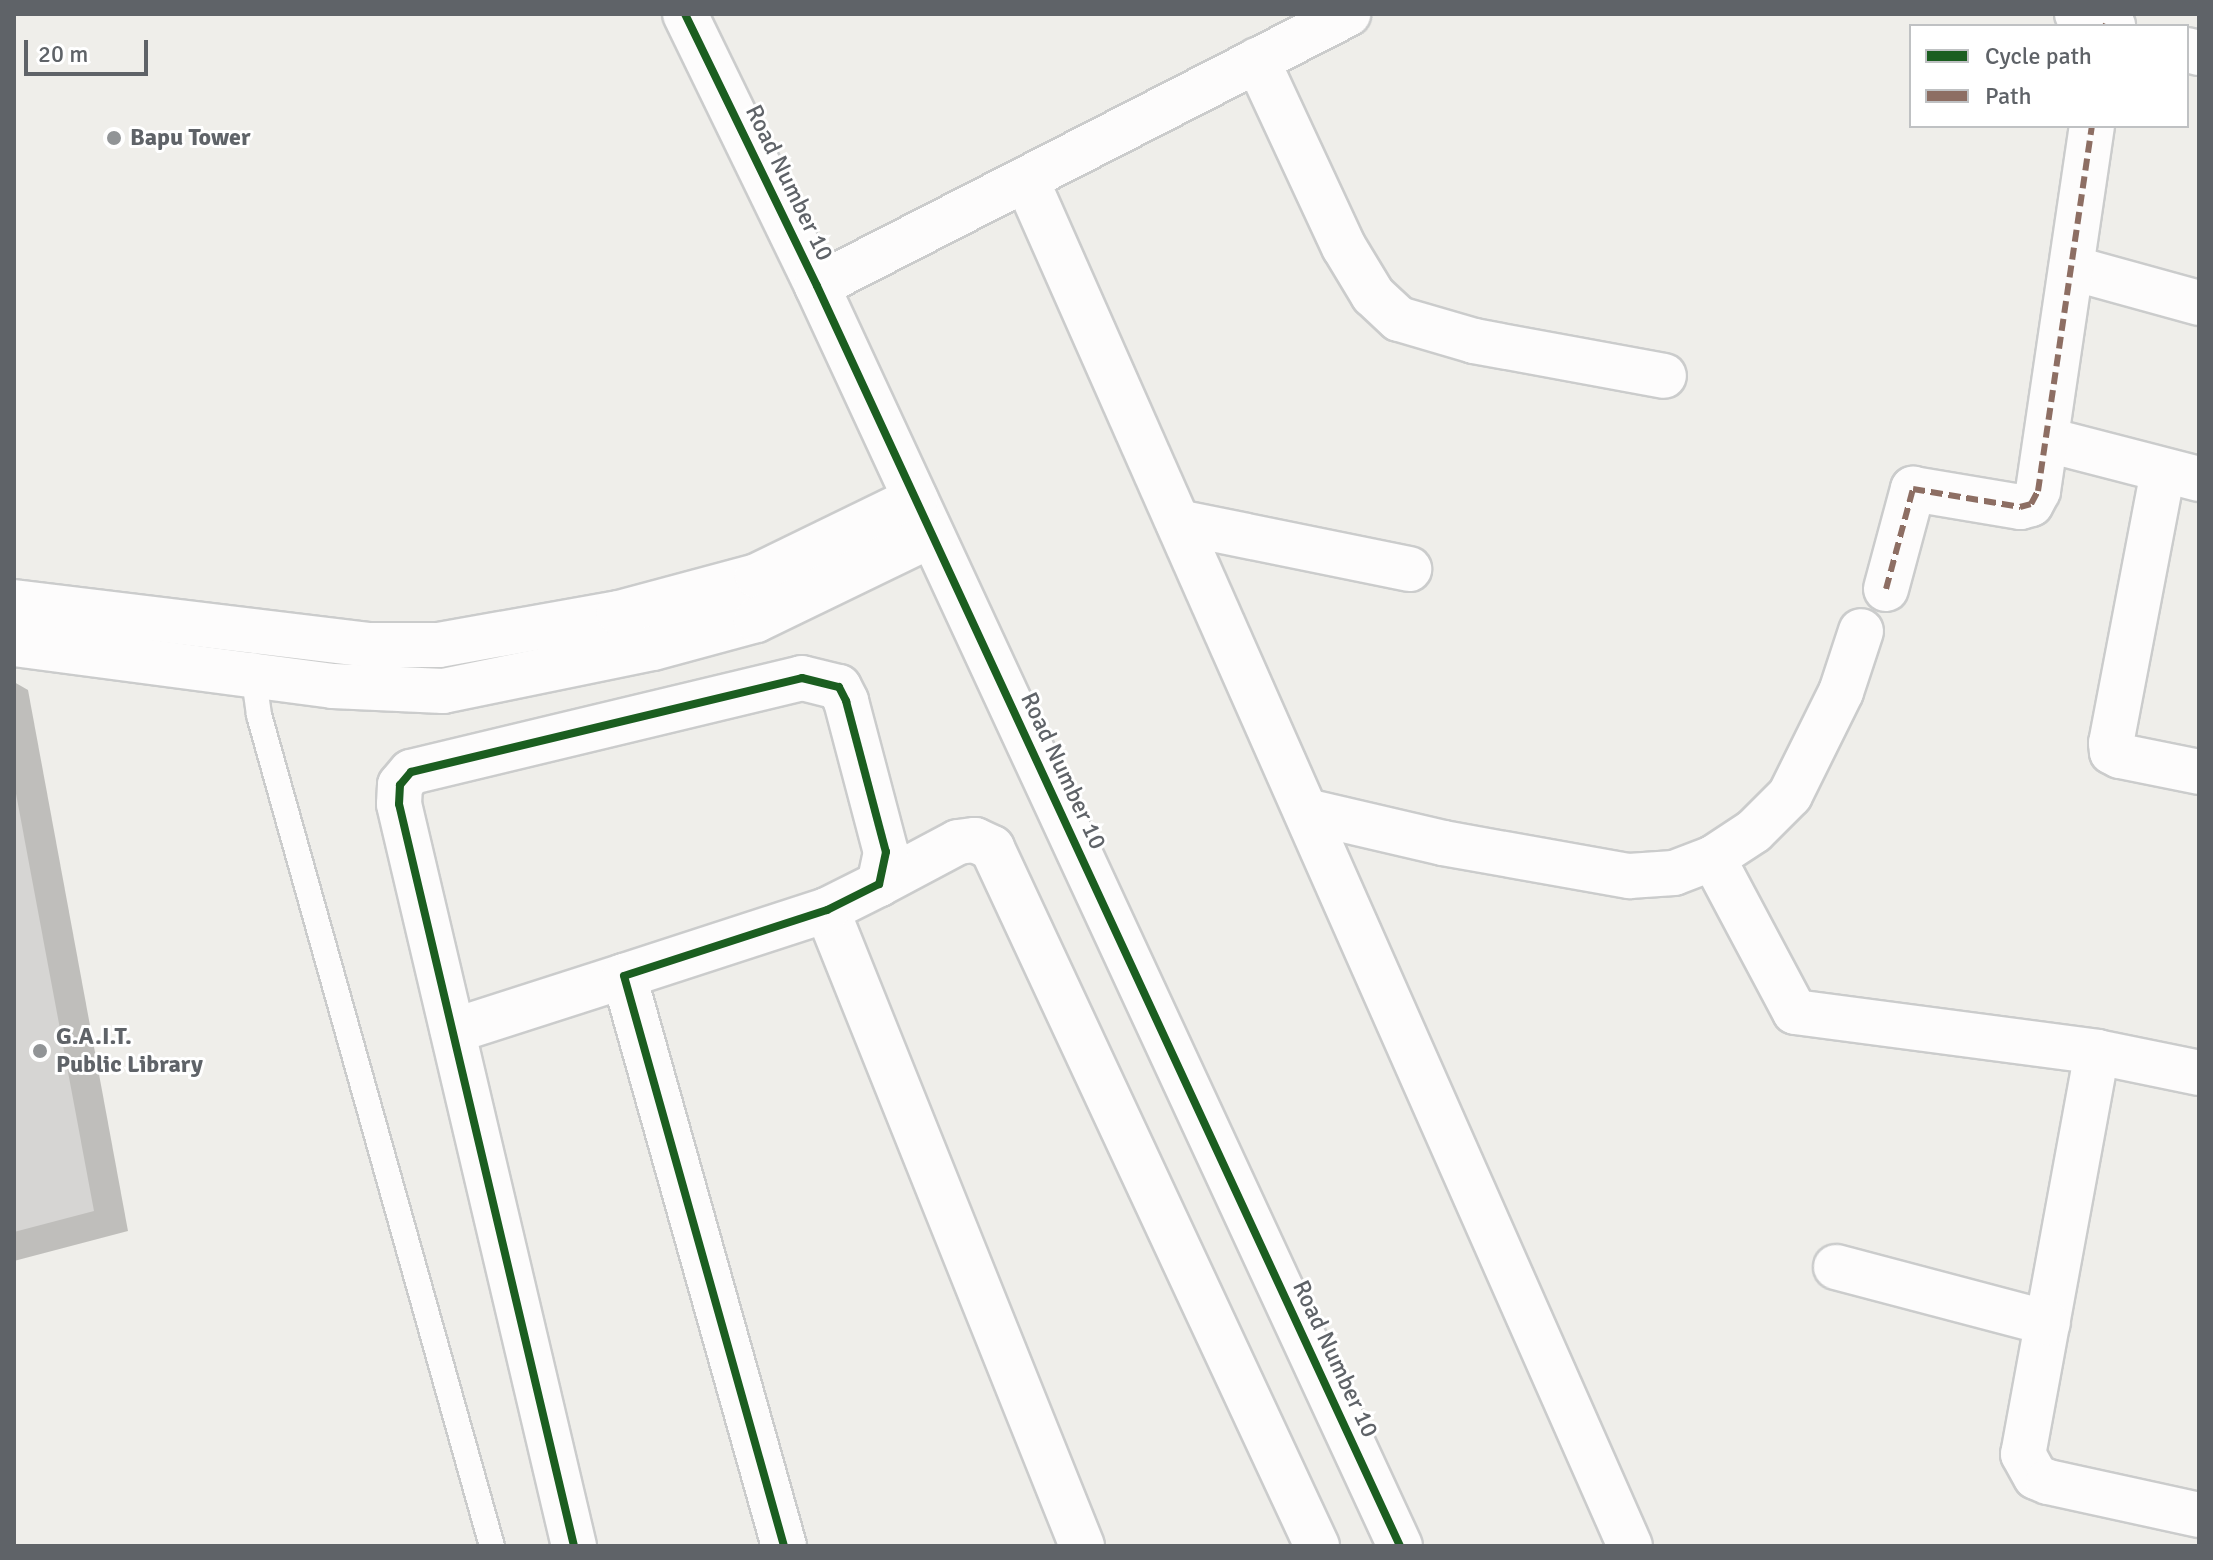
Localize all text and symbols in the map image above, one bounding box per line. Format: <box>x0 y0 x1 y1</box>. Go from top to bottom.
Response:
scale bar <box>28 24 152 74</box>
legend <box>1909 24 2189 128</box>
text: 20 m <box>38 39 88 69</box>
text: Cycle path <box>1985 41 2092 71</box>
text: Path <box>1985 81 2031 111</box>
street label: Road Number 10 <box>739 100 839 266</box>
place label: Bapu Tower <box>130 124 250 152</box>
marker: Bapu Tower <box>105 129 123 147</box>
street label: Road Number 10 <box>1014 688 1112 854</box>
place label: G.A.I.T. Public Library <box>56 1023 203 1079</box>
marker: G.A.I.T. Public Library <box>31 1042 49 1060</box>
street label: Road Number 10 <box>1286 1276 1384 1442</box>

